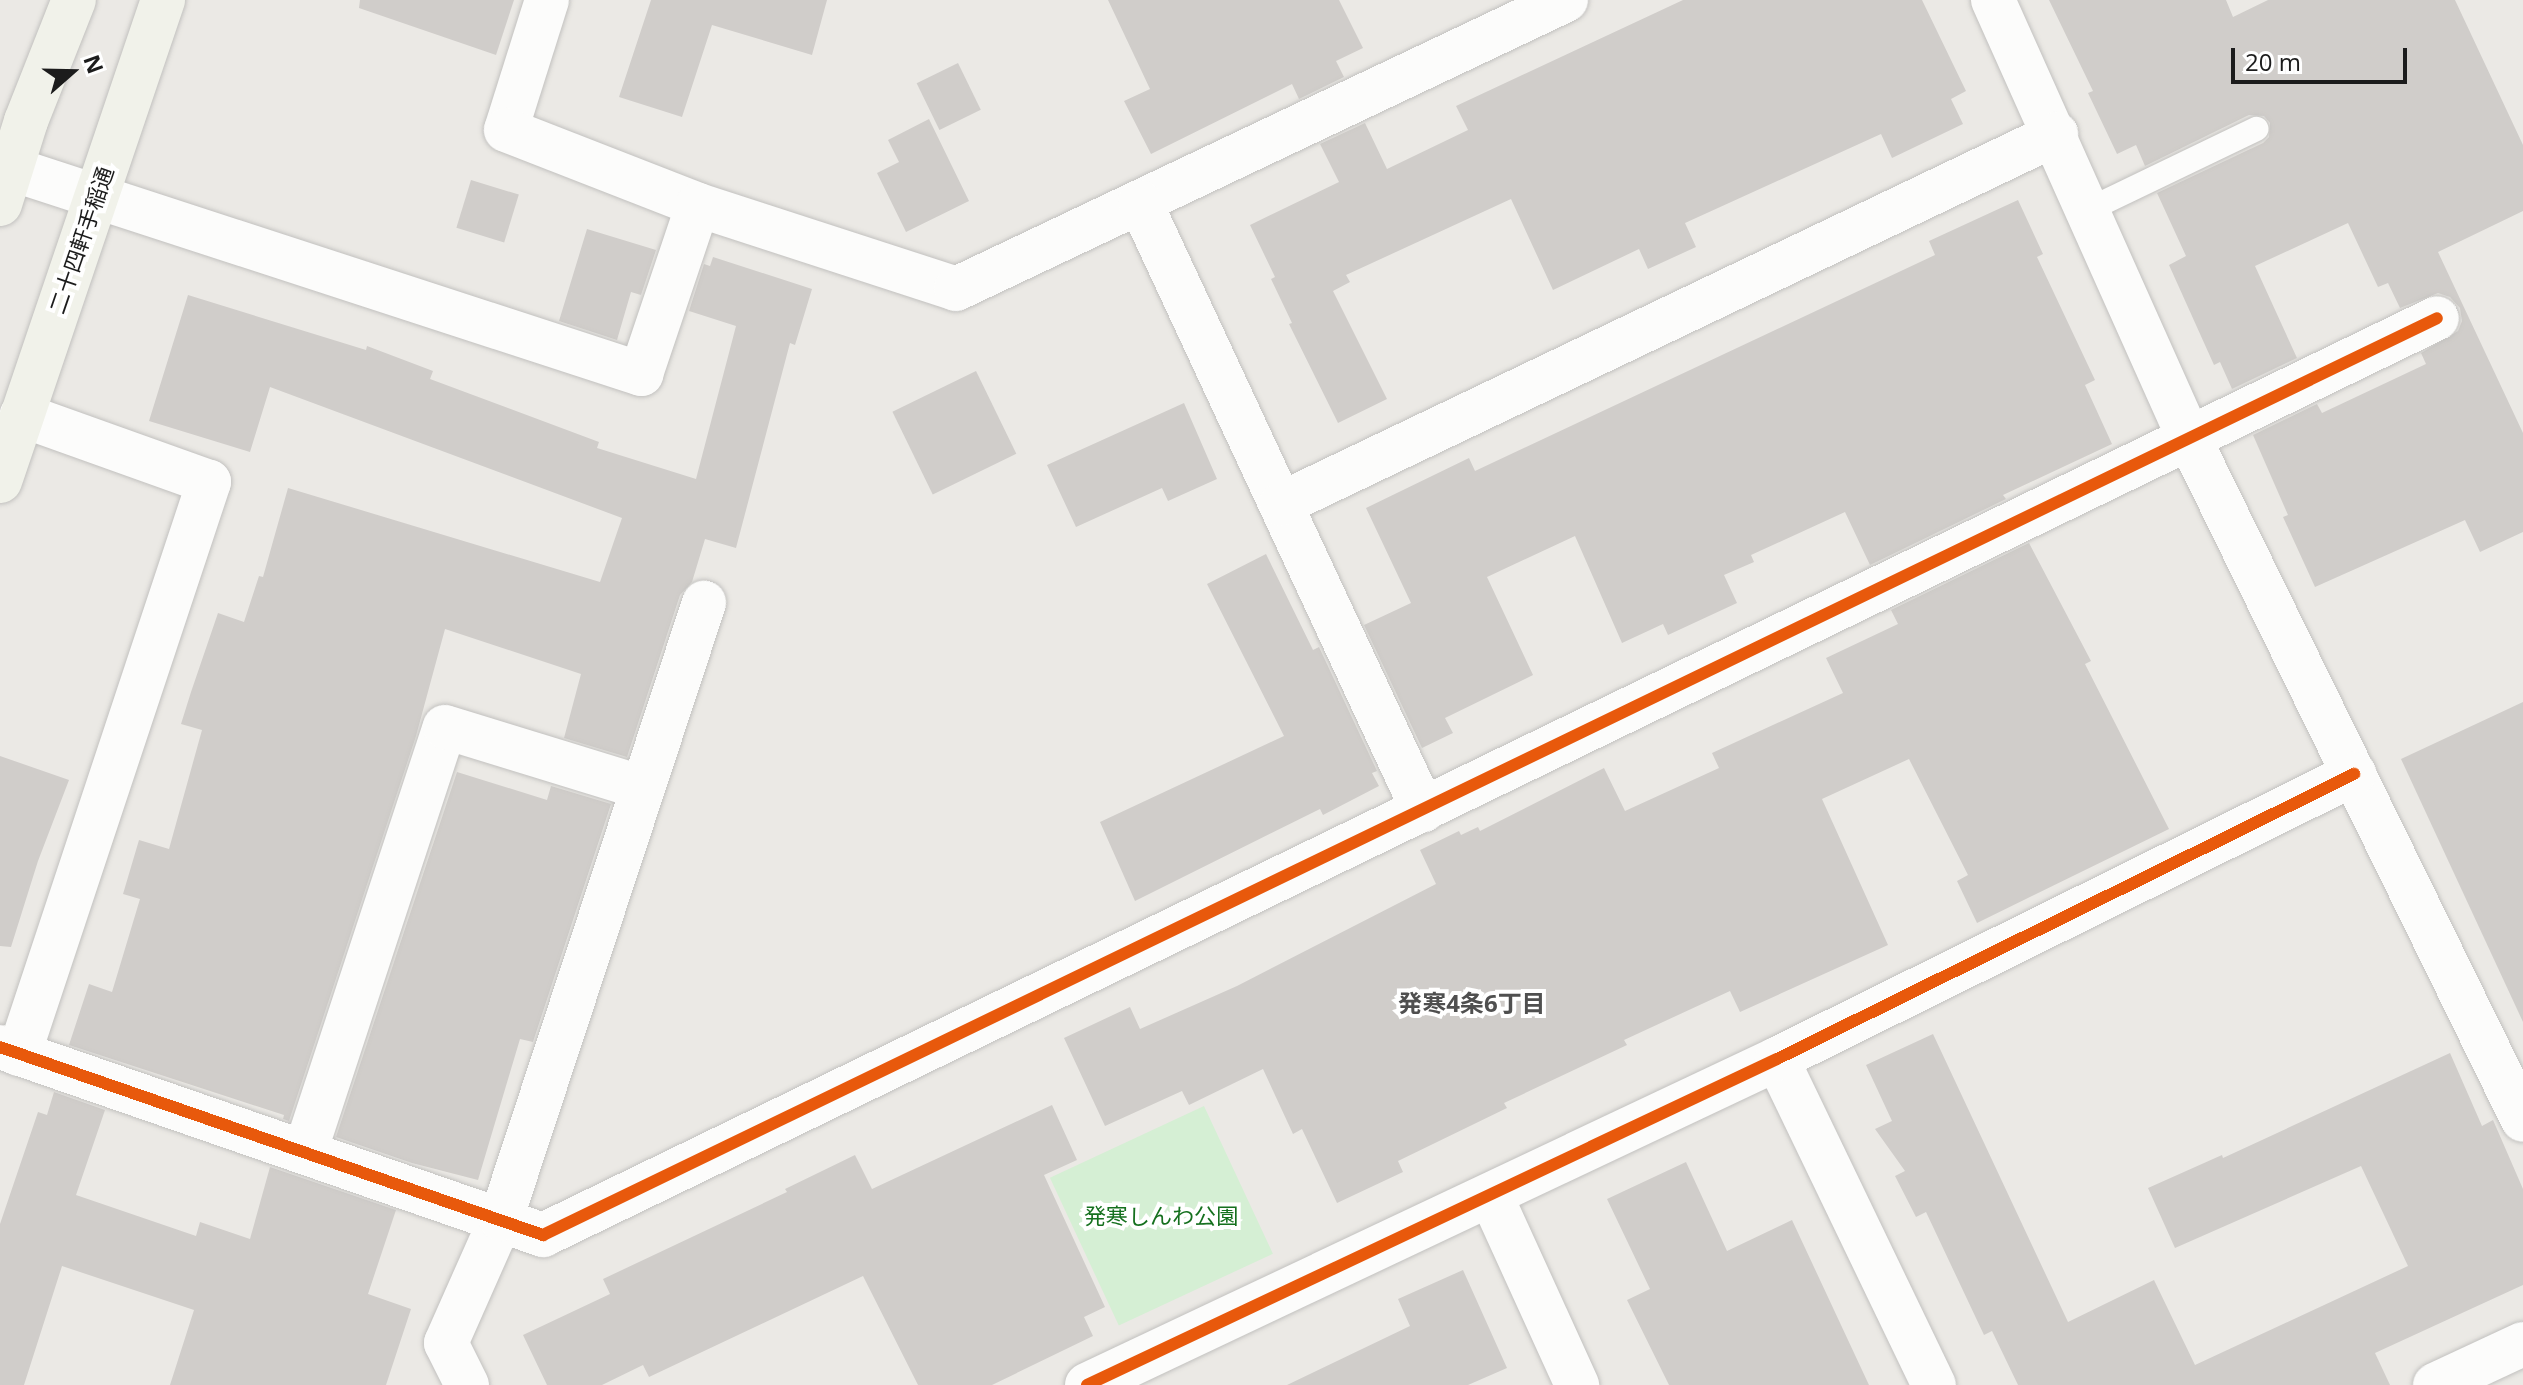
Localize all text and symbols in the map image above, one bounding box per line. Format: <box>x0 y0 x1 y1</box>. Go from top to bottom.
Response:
north arrow <box>32 32 112 112</box>
scale bar <box>2235 32 2411 82</box>
text: 20 m <box>2245 45 2301 78</box>
text: N <box>77 50 112 77</box>
street label: 二十四軒手稲通 <box>43 163 119 317</box>
district label: 発寒4条6丁目 <box>1398 989 1546 1017</box>
park label: 発寒しんわ公園 <box>1084 1203 1238 1229</box>

